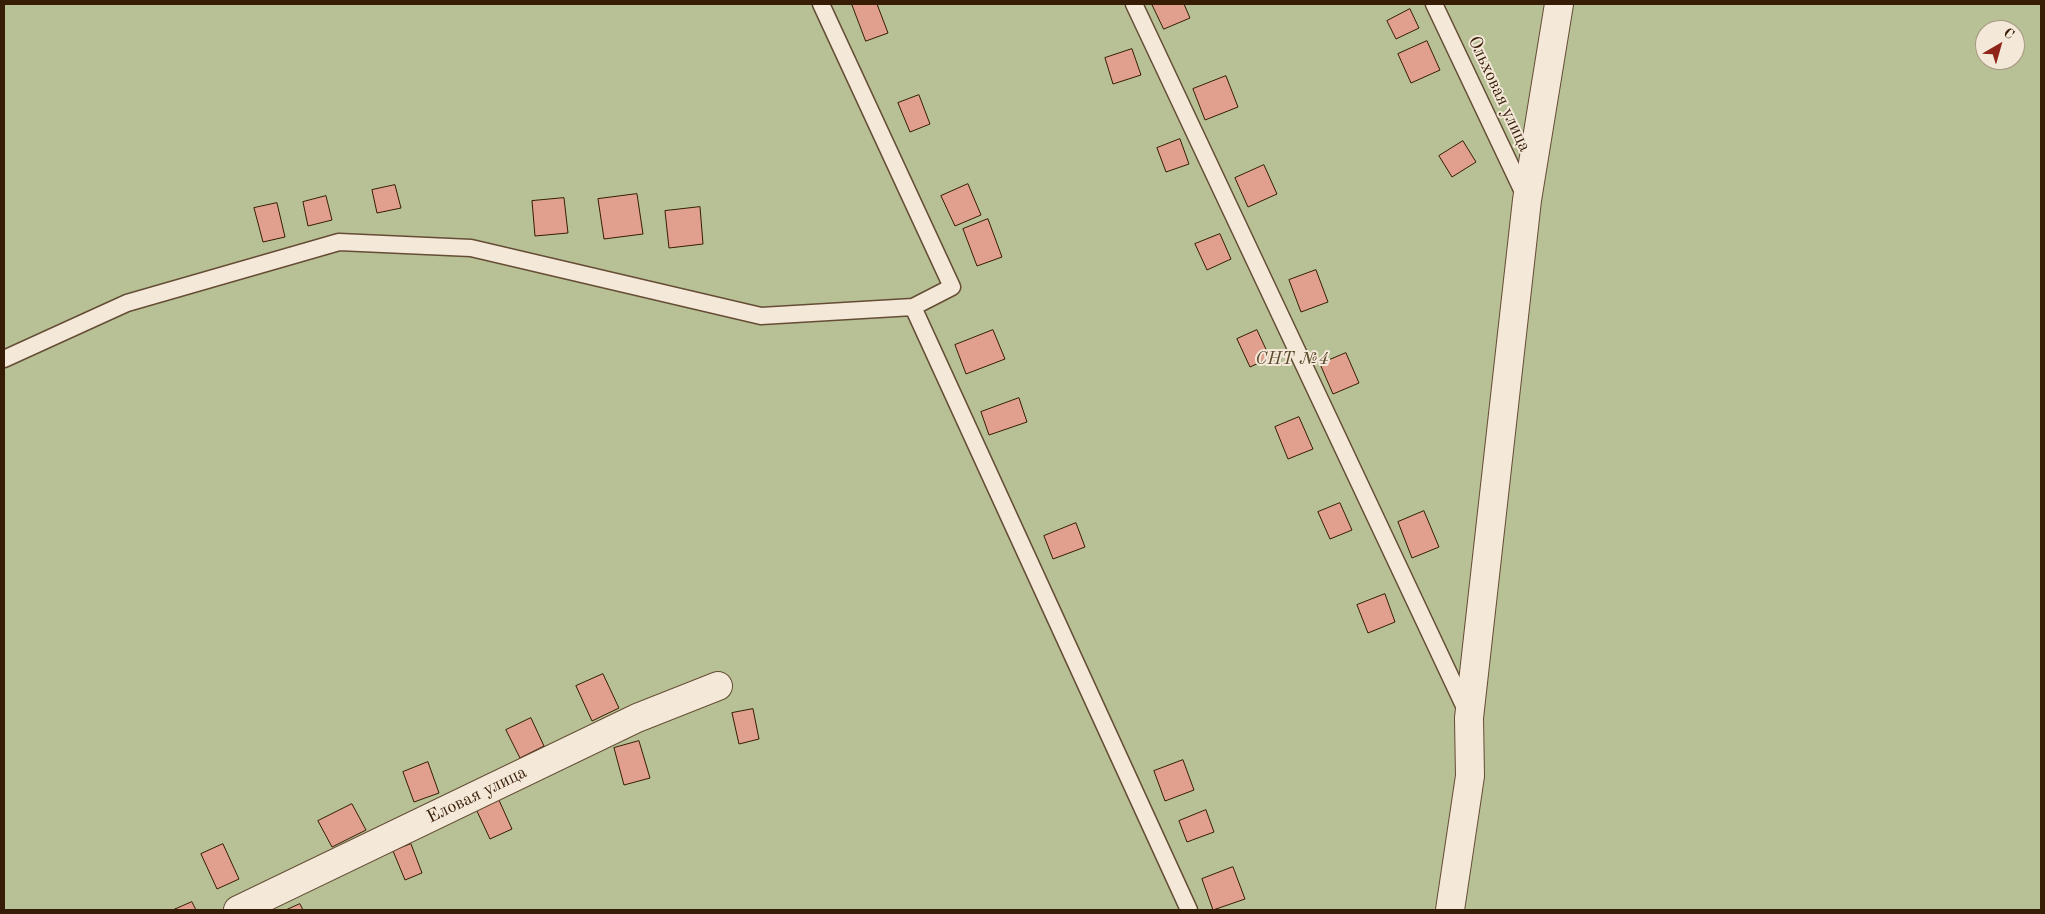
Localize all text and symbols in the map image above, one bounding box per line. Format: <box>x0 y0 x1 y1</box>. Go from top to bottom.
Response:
north arrow <box>1975 20 2025 70</box>
text: С <box>2001 26 2017 42</box>
street label: Ольховая улица <box>1463 33 1535 155</box>
park label: СНТ №4 <box>1255 348 1329 370</box>
street label: Еловая улица <box>424 762 530 828</box>

